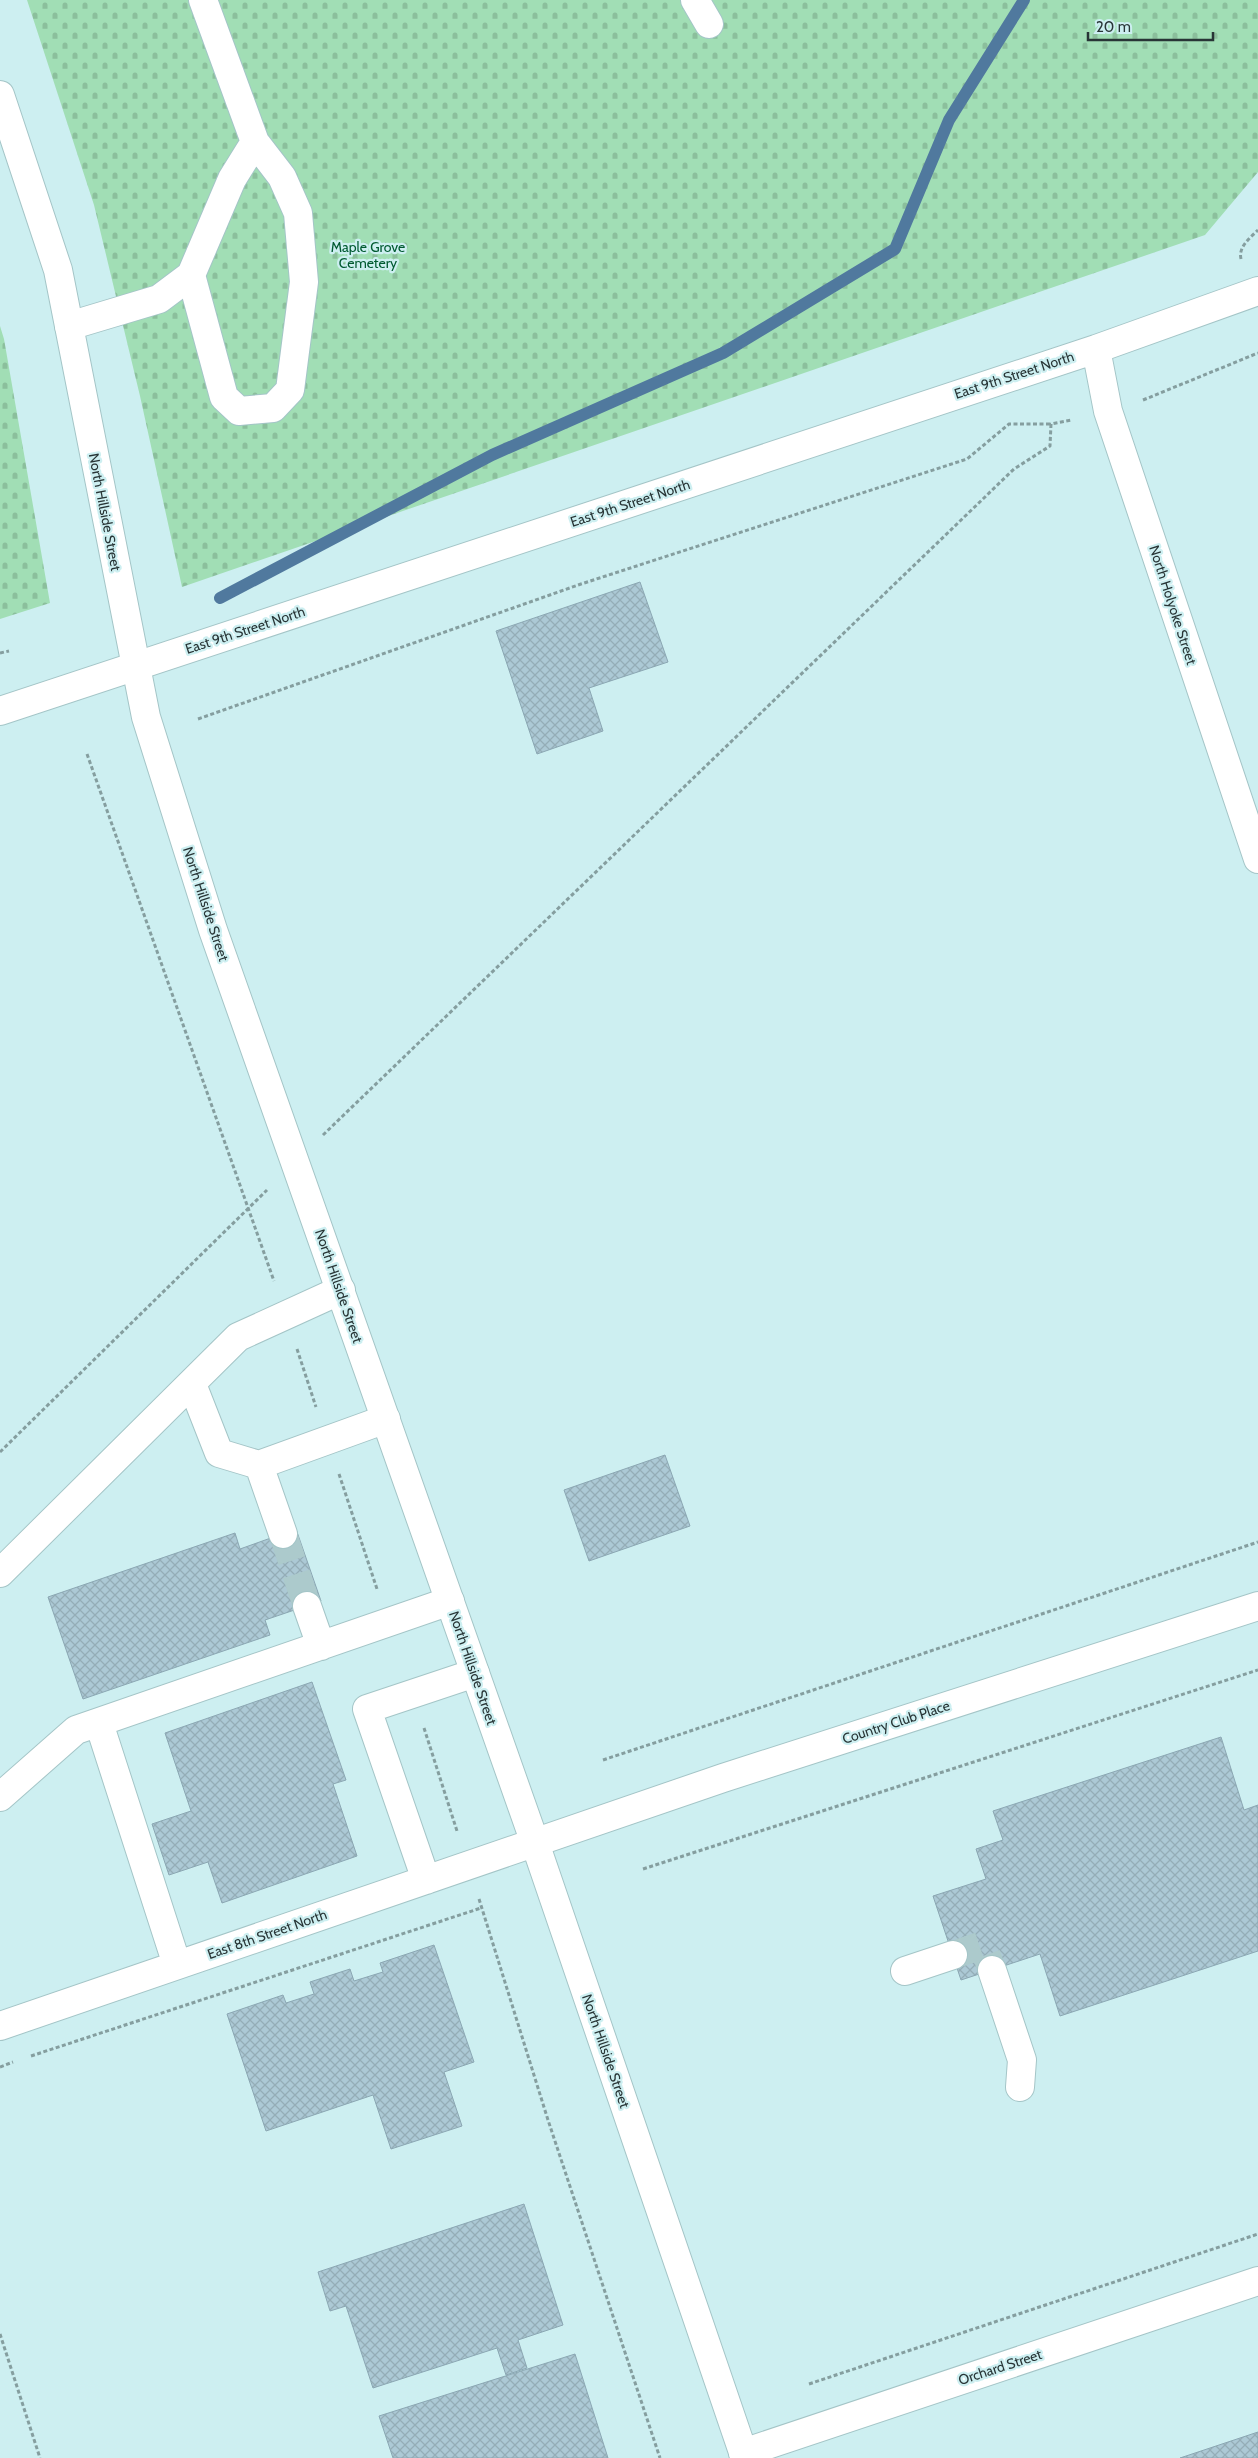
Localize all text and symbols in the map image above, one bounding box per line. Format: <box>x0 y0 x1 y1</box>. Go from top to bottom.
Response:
scale bar <box>1088 10 1213 42</box>
text: 20 m <box>1096 18 1131 36</box>
park label: Maple Grove Cemetery <box>331 238 405 272</box>
street label: East 9th Street North <box>952 347 1076 403</box>
street label: North Hillside Street <box>85 452 125 573</box>
street label: East 9th Street North <box>568 475 692 531</box>
street label: North Holyoke Street <box>1145 543 1201 667</box>
street label: East 9th Street North <box>183 602 307 658</box>
street label: North Hillside Street <box>179 844 233 964</box>
street label: North Hillside Street <box>311 1227 367 1346</box>
street label: North Hillside Street <box>445 1609 501 1728</box>
street label: Country Club Place <box>840 1696 952 1748</box>
street label: East 8th Street North <box>205 1905 329 1963</box>
street label: North Hillside Street <box>578 1992 634 2111</box>
street label: Orchard Street <box>956 2345 1044 2389</box>

